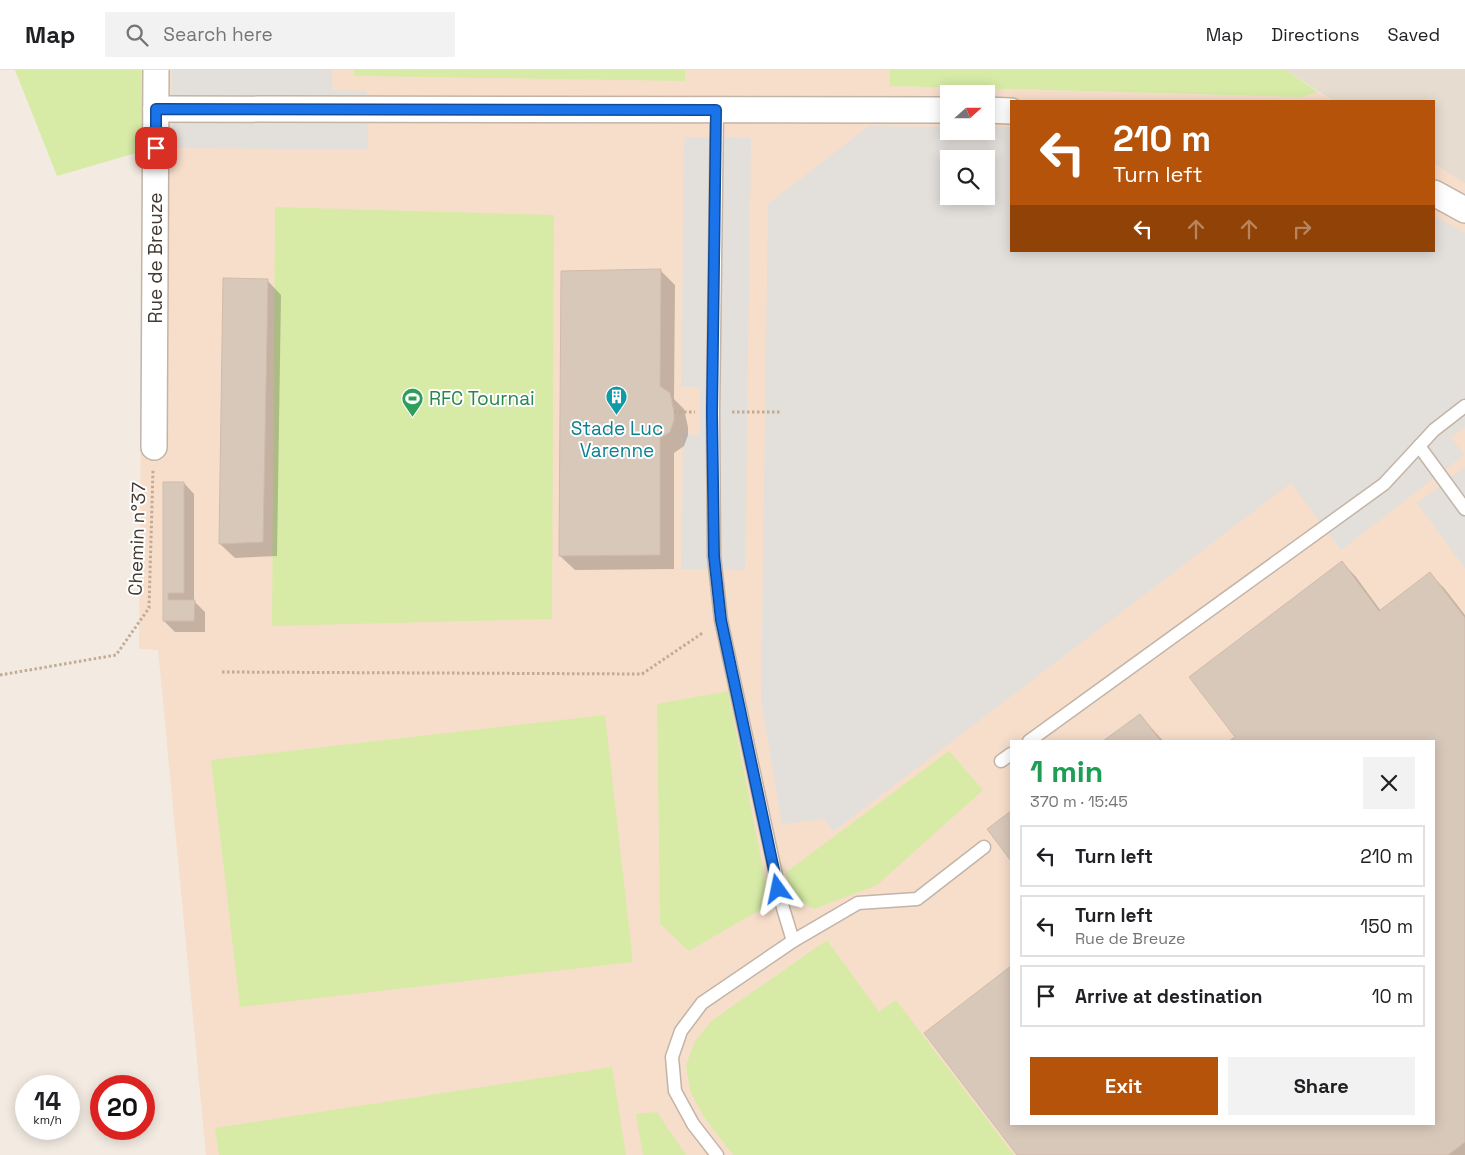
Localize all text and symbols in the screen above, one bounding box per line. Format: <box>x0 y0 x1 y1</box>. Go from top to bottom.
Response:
search box <box>105 12 455 57</box>
text: Map <box>25 19 75 50</box>
icon: search <box>123 21 151 49</box>
text: Search here <box>163 22 273 47</box>
text: Map <box>1206 23 1243 46</box>
text: Directions <box>1271 23 1360 46</box>
text: Saved <box>1388 23 1440 46</box>
north arrow <box>940 85 995 140</box>
map controls <box>940 85 995 205</box>
text: 210 m <box>1113 117 1211 161</box>
icon: left <box>1030 120 1095 185</box>
pin <box>135 127 177 169</box>
icon: arrive <box>142 134 170 162</box>
button: search <box>940 150 995 205</box>
text: Turn left <box>1113 160 1203 188</box>
street label: Rue de Breuze <box>143 192 168 324</box>
icon: left <box>1129 215 1157 243</box>
icon: ahead <box>1182 215 1210 243</box>
icon: ahead <box>1235 215 1263 243</box>
icon: right <box>1288 215 1316 243</box>
building icon: Stade Luc Varenne <box>605 385 629 416</box>
sports icon: RFC Tournai <box>401 386 425 417</box>
place label: RFC Tournai <box>429 386 535 411</box>
place label: Stade Luc Varenne <box>571 416 663 463</box>
street label: Chemin n°37 <box>123 481 151 596</box>
text: 1 min <box>1030 752 1103 791</box>
button: close <box>1363 757 1415 809</box>
text: 370 m · 15:45 <box>1030 791 1128 812</box>
icon: left <box>1032 842 1060 870</box>
text: Turn left <box>1075 844 1153 869</box>
text: 210 m <box>1360 844 1413 869</box>
position arrow <box>751 862 803 914</box>
text: Turn left <box>1075 903 1153 928</box>
icon: left <box>1032 912 1060 940</box>
text: 150 m <box>1360 914 1413 939</box>
text: Rue de Breuze <box>1075 928 1185 949</box>
icon: arrive <box>1032 982 1060 1010</box>
text: Arrive at destination <box>1075 984 1263 1009</box>
text: 10 m <box>1372 984 1413 1009</box>
button: Exit <box>1030 1057 1218 1115</box>
button: Share <box>1228 1057 1415 1115</box>
speed limit sign: 20 <box>90 1075 155 1140</box>
text: 14 <box>34 1085 61 1117</box>
text: km/h <box>33 1112 62 1128</box>

